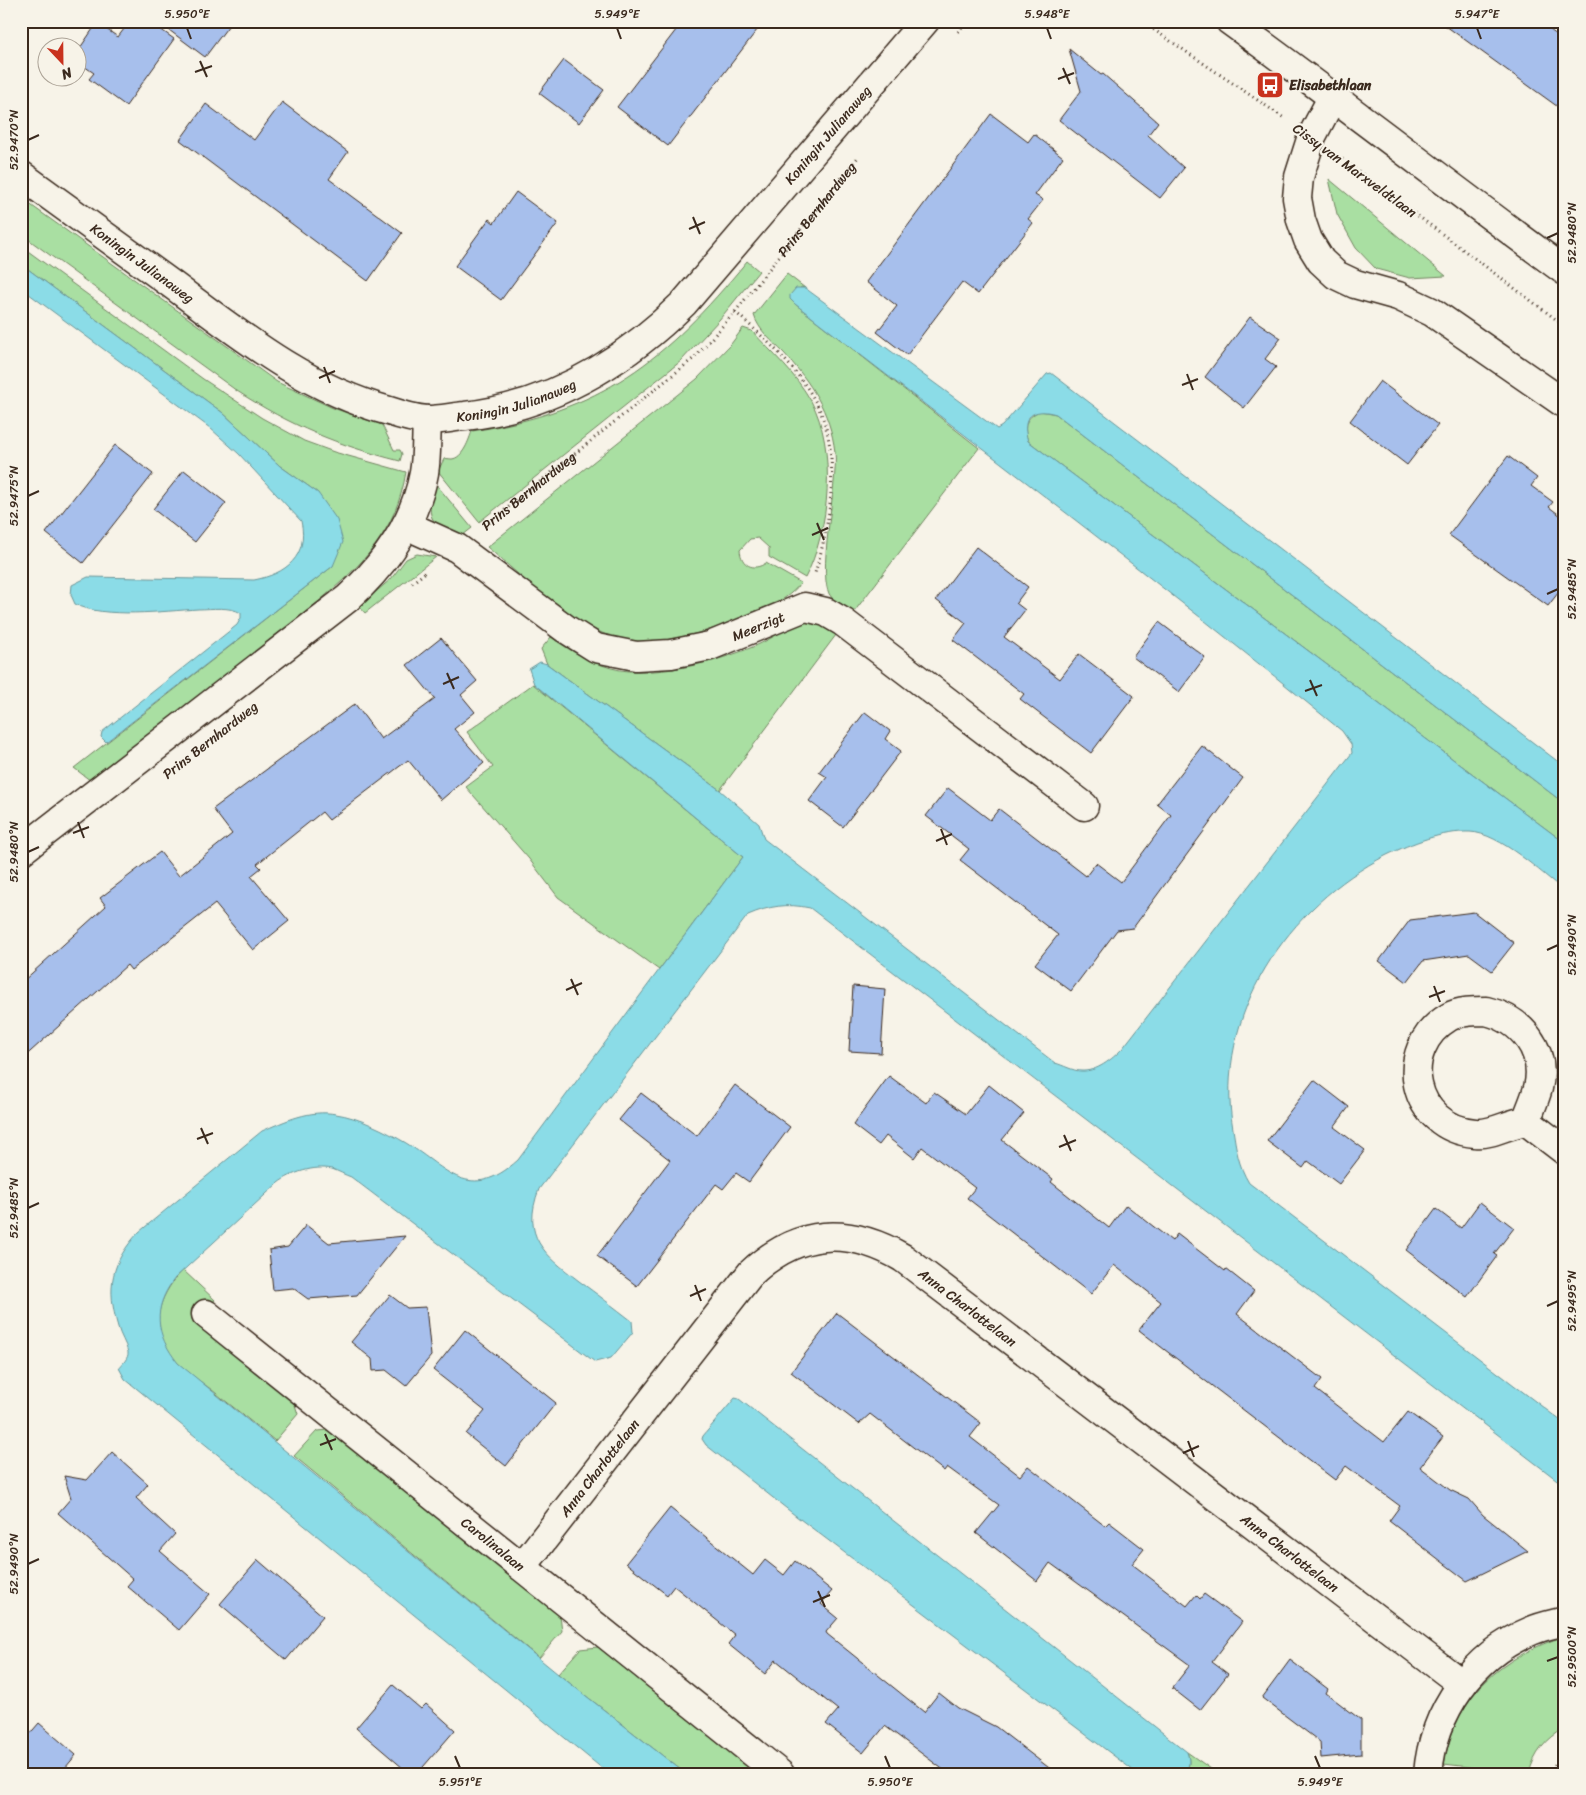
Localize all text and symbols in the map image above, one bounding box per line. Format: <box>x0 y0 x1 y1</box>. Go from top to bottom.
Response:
text: 5.950°E <box>164 3 211 25</box>
text: 5.949°E <box>595 3 641 25</box>
text: 5.948°E <box>1025 3 1071 25</box>
text: 5.947°E <box>1455 3 1501 25</box>
north arrow <box>38 38 88 88</box>
text: N <box>57 60 77 87</box>
bus stop icon: Elisabethlaan <box>1255 70 1285 100</box>
place label: Elisabethlaan <box>1289 73 1372 98</box>
street label: Koningin Julianaweg <box>778 80 878 191</box>
text: 52.9470°N <box>3 109 25 170</box>
street label: Cissy van Marxveldtlaan <box>1287 116 1423 225</box>
street label: Prins Bernhardweg <box>771 156 863 263</box>
text: 52.9480°N <box>1561 202 1583 264</box>
street label: Koningin Julianaweg <box>84 217 200 310</box>
street label: Koningin Julianaweg <box>455 372 581 430</box>
street label: Prins Bernhardweg <box>476 445 582 537</box>
text: 52.9475°N <box>3 465 25 526</box>
text: 52.9485°N <box>1561 558 1583 619</box>
street label: Meerzigt <box>728 605 789 649</box>
street label: Prins Bernhardweg <box>157 695 264 786</box>
text: 52.9480°N <box>3 821 25 883</box>
text: 52.9490°N <box>1561 914 1583 976</box>
text: 52.9485°N <box>3 1177 25 1238</box>
street label: Anna Charlottelaan <box>912 1261 1023 1354</box>
text: 52.9495°N <box>1561 1270 1583 1331</box>
street label: Anna Charlottelaan <box>553 1413 647 1523</box>
street label: Anna Charlottelaan <box>1234 1507 1345 1600</box>
street label: Carolinalaan <box>455 1511 531 1579</box>
text: 52.9490°N <box>3 1533 25 1595</box>
text: 52.9500°N <box>1561 1626 1583 1688</box>
text: 5.951°E <box>439 1771 483 1793</box>
text: 5.950°E <box>867 1771 914 1793</box>
text: 5.949°E <box>1298 1771 1344 1793</box>

